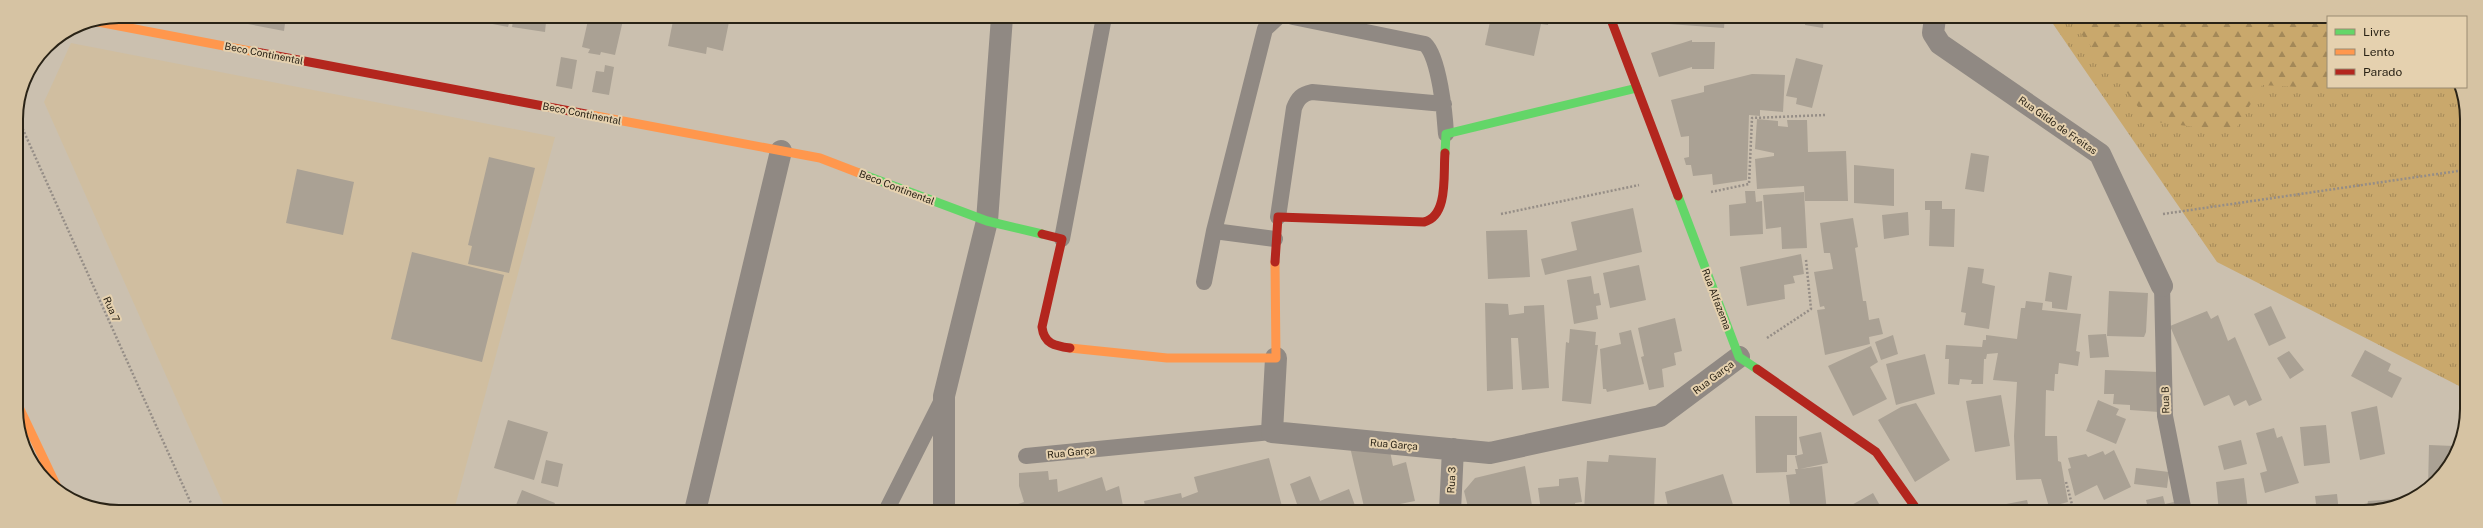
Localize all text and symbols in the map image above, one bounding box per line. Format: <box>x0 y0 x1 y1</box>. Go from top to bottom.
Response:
legend <box>2327 16 2467 88</box>
text: Livre <box>2363 25 2391 39</box>
street label: Beco Continental <box>224 40 304 66</box>
text: Lento <box>2363 45 2395 59</box>
text: Parado <box>2363 65 2402 79</box>
street label: Rua Gildo de Freitas <box>2016 93 2100 157</box>
street label: Beco Continental <box>542 100 622 126</box>
street label: Beco Continental <box>858 167 936 207</box>
street label: Rua Alfazema <box>1700 267 1734 331</box>
street label: Rua 7 <box>101 294 123 324</box>
street label: Rua Garça <box>1690 358 1736 396</box>
street label: Rua B <box>2159 386 2171 414</box>
street label: Rua Garça <box>1370 436 1418 452</box>
street label: Rua Garça <box>1046 444 1096 460</box>
street label: Rua 3 <box>1444 466 1458 494</box>

